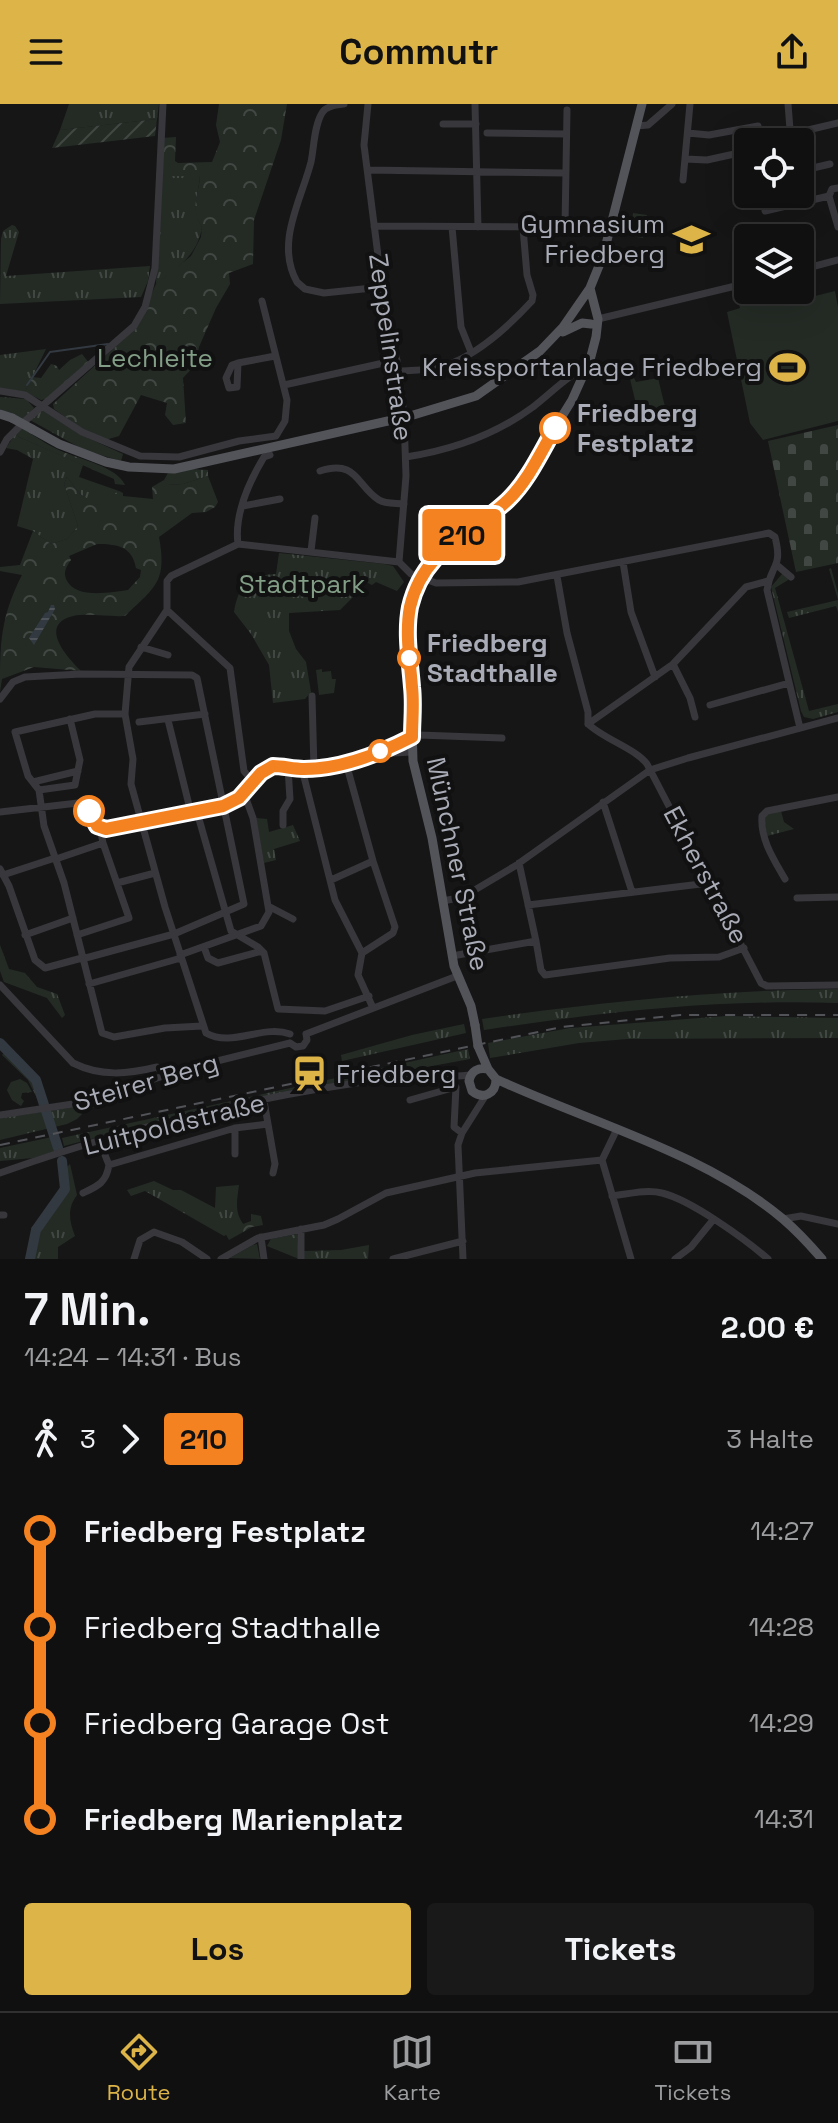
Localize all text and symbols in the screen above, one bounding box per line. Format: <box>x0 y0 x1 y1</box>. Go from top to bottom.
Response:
text: Commutr <box>339 29 499 75</box>
icon: menu <box>24 30 68 74</box>
icon: share <box>770 30 814 74</box>
map controls <box>734 128 814 304</box>
button: locate <box>734 128 814 208</box>
place label: Gymnasium Friedberg <box>520 207 665 271</box>
school or university icon: Gymnasium Friedberg <box>672 220 710 258</box>
button: layers <box>734 224 814 304</box>
street label: Zeppelinstraße <box>361 251 421 443</box>
park label: Lechleite <box>97 341 213 375</box>
sports icon: Kreissportanlage Friedberg <box>769 348 807 386</box>
place label: Kreissportanlage Friedberg <box>422 350 762 384</box>
place label: Friedberg Festplatz <box>577 396 698 460</box>
marker: Friedberg Festplatz <box>540 413 570 443</box>
line badge: 210 <box>416 509 508 561</box>
text: 210 <box>438 517 486 553</box>
park label: Stadtpark <box>239 567 365 601</box>
place label: Friedberg Stadthalle <box>427 626 558 690</box>
marker: Friedberg Stadthalle <box>398 647 420 669</box>
unlabelled marker <box>369 740 391 762</box>
street label: Münchner Straße <box>419 754 497 974</box>
unlabelled marker <box>74 796 104 826</box>
street label: Ekherstraße <box>656 800 756 950</box>
street label: Steirer Berg <box>70 1045 222 1119</box>
station icon: Friedberg <box>291 1055 329 1093</box>
place label: Friedberg <box>336 1057 457 1091</box>
street label: Luitpoldstraße <box>80 1085 268 1163</box>
text: 7 Min. <box>24 1282 150 1338</box>
text: 2.00 € <box>721 1308 814 1347</box>
text: 14:24 – 14:31 · Bus <box>24 1340 241 1374</box>
icon: walk <box>24 1417 68 1461</box>
icon: forward <box>108 1417 152 1461</box>
text: 210 <box>180 1421 227 1457</box>
text: 3 <box>80 1422 96 1456</box>
text: 3 Halte <box>726 1422 814 1456</box>
text: Friedberg Festplatz <box>84 1512 366 1551</box>
text: 14:27 <box>750 1514 814 1548</box>
text: Friedberg Stadthalle <box>84 1608 381 1647</box>
text: 14:28 <box>748 1610 814 1644</box>
text: Friedberg Garage Ost <box>84 1704 390 1743</box>
text: 14:29 <box>749 1706 814 1740</box>
text: Friedberg Marienplatz <box>84 1800 403 1839</box>
text: 14:31 <box>754 1802 814 1836</box>
button: Los <box>24 1903 411 1995</box>
button: Tickets <box>427 1903 814 1995</box>
tab: Route <box>107 2030 170 2106</box>
tab: Karte <box>384 2030 441 2106</box>
tab: Tickets <box>654 2030 731 2106</box>

